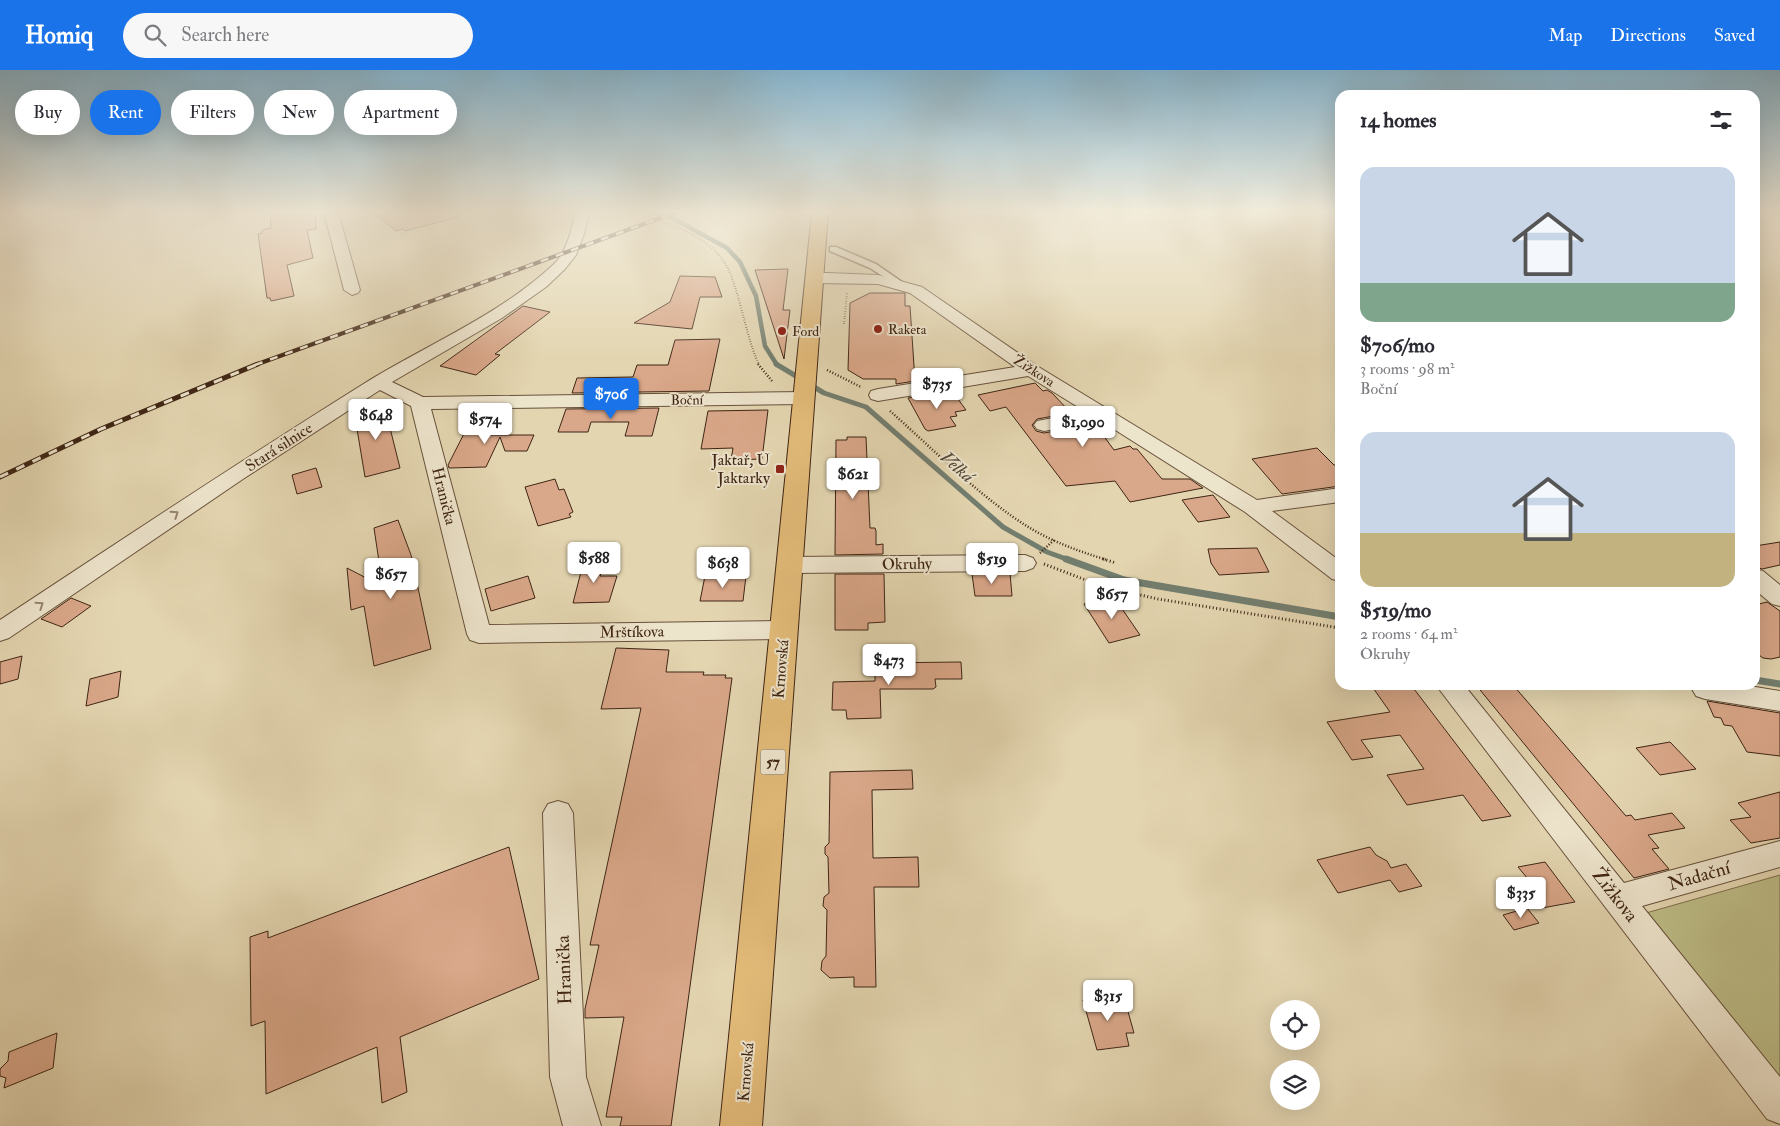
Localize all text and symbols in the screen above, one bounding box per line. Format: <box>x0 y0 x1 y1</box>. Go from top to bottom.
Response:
search box <box>123 13 473 58</box>
text: Homiq <box>25 20 93 51</box>
icon: search <box>141 21 169 49</box>
text: Search here <box>181 23 269 47</box>
text: Map <box>1549 24 1582 47</box>
text: Directions <box>1610 24 1686 47</box>
text: Saved <box>1714 24 1755 47</box>
chip: Buy <box>15 90 80 135</box>
chip: Rent <box>90 90 161 135</box>
chip: Filters <box>171 90 254 135</box>
chip: New <box>264 90 334 135</box>
chip: Apartment <box>344 90 457 135</box>
icon: filters <box>1707 106 1735 134</box>
text: 14 homes <box>1360 107 1437 134</box>
icon: home <box>1503 199 1593 289</box>
place label: Raketa <box>888 321 927 338</box>
place label: Ford <box>792 323 819 340</box>
marker: Raketa <box>872 323 884 335</box>
marker: Ford <box>776 325 788 337</box>
text: $706/mo <box>1360 332 1435 359</box>
street label: Žižkova <box>1010 351 1059 391</box>
text: 3 rooms · 98 m² <box>1360 359 1455 379</box>
pin: $735 <box>907 368 967 410</box>
text: $735 <box>922 374 952 394</box>
pin: $706 <box>581 378 641 420</box>
text: Boční <box>1360 379 1397 399</box>
text: $706 <box>595 384 627 404</box>
street label: Boční <box>671 391 705 409</box>
pin: $648 <box>346 398 406 441</box>
pin: $574 <box>455 402 515 445</box>
text: $648 <box>359 405 393 425</box>
pin: $1,090 <box>1042 406 1124 448</box>
text: $574 <box>469 409 501 429</box>
text: $1,090 <box>1061 412 1105 432</box>
street label: Stará silnice <box>242 418 317 476</box>
water label: Velká <box>935 446 980 489</box>
place label: Jaktař, U Jaktarky <box>711 450 771 489</box>
pin: $621 <box>823 458 883 500</box>
marker: Jaktař, U Jaktarky <box>774 463 786 475</box>
text: $621 <box>838 464 868 484</box>
icon: home <box>1503 464 1593 554</box>
street label: Hranička <box>427 465 461 527</box>
one-way arrow <box>170 511 179 520</box>
pin: $588 <box>564 542 624 584</box>
pin: $519 <box>962 542 1022 585</box>
pin: $638 <box>693 546 753 589</box>
text: $588 <box>578 548 610 568</box>
text: $519 <box>977 549 1007 569</box>
text: $638 <box>708 553 738 573</box>
street label: Okruhy <box>882 554 933 574</box>
pin: $657 <box>361 558 421 600</box>
text: $657 <box>375 564 407 584</box>
pin: $657 <box>1082 578 1142 620</box>
text: $657 <box>1096 584 1128 604</box>
text: $519/mo <box>1360 597 1431 624</box>
one-way arrow <box>35 602 44 611</box>
street label: Mrštíkova <box>599 621 665 643</box>
text: 2 rooms · 64 m² <box>1360 624 1458 644</box>
street label: Krnovská <box>768 638 794 699</box>
pin: $473 <box>859 644 919 686</box>
text: Okruhy <box>1360 644 1410 664</box>
text: $473 <box>874 650 904 670</box>
road number: 57 <box>760 750 786 774</box>
street label: Nadační <box>1665 855 1735 896</box>
street label: Žižkova <box>1586 862 1645 927</box>
pin: $335 <box>1491 876 1551 919</box>
text: $335 <box>1507 883 1535 903</box>
street label: Hranička <box>551 935 577 1005</box>
pin: $315 <box>1078 980 1138 1022</box>
text: $315 <box>1094 986 1122 1006</box>
map controls <box>1270 1000 1320 1110</box>
button: locate <box>1270 1000 1320 1050</box>
street label: Krnovská <box>733 1041 759 1102</box>
button: layers <box>1270 1060 1320 1110</box>

